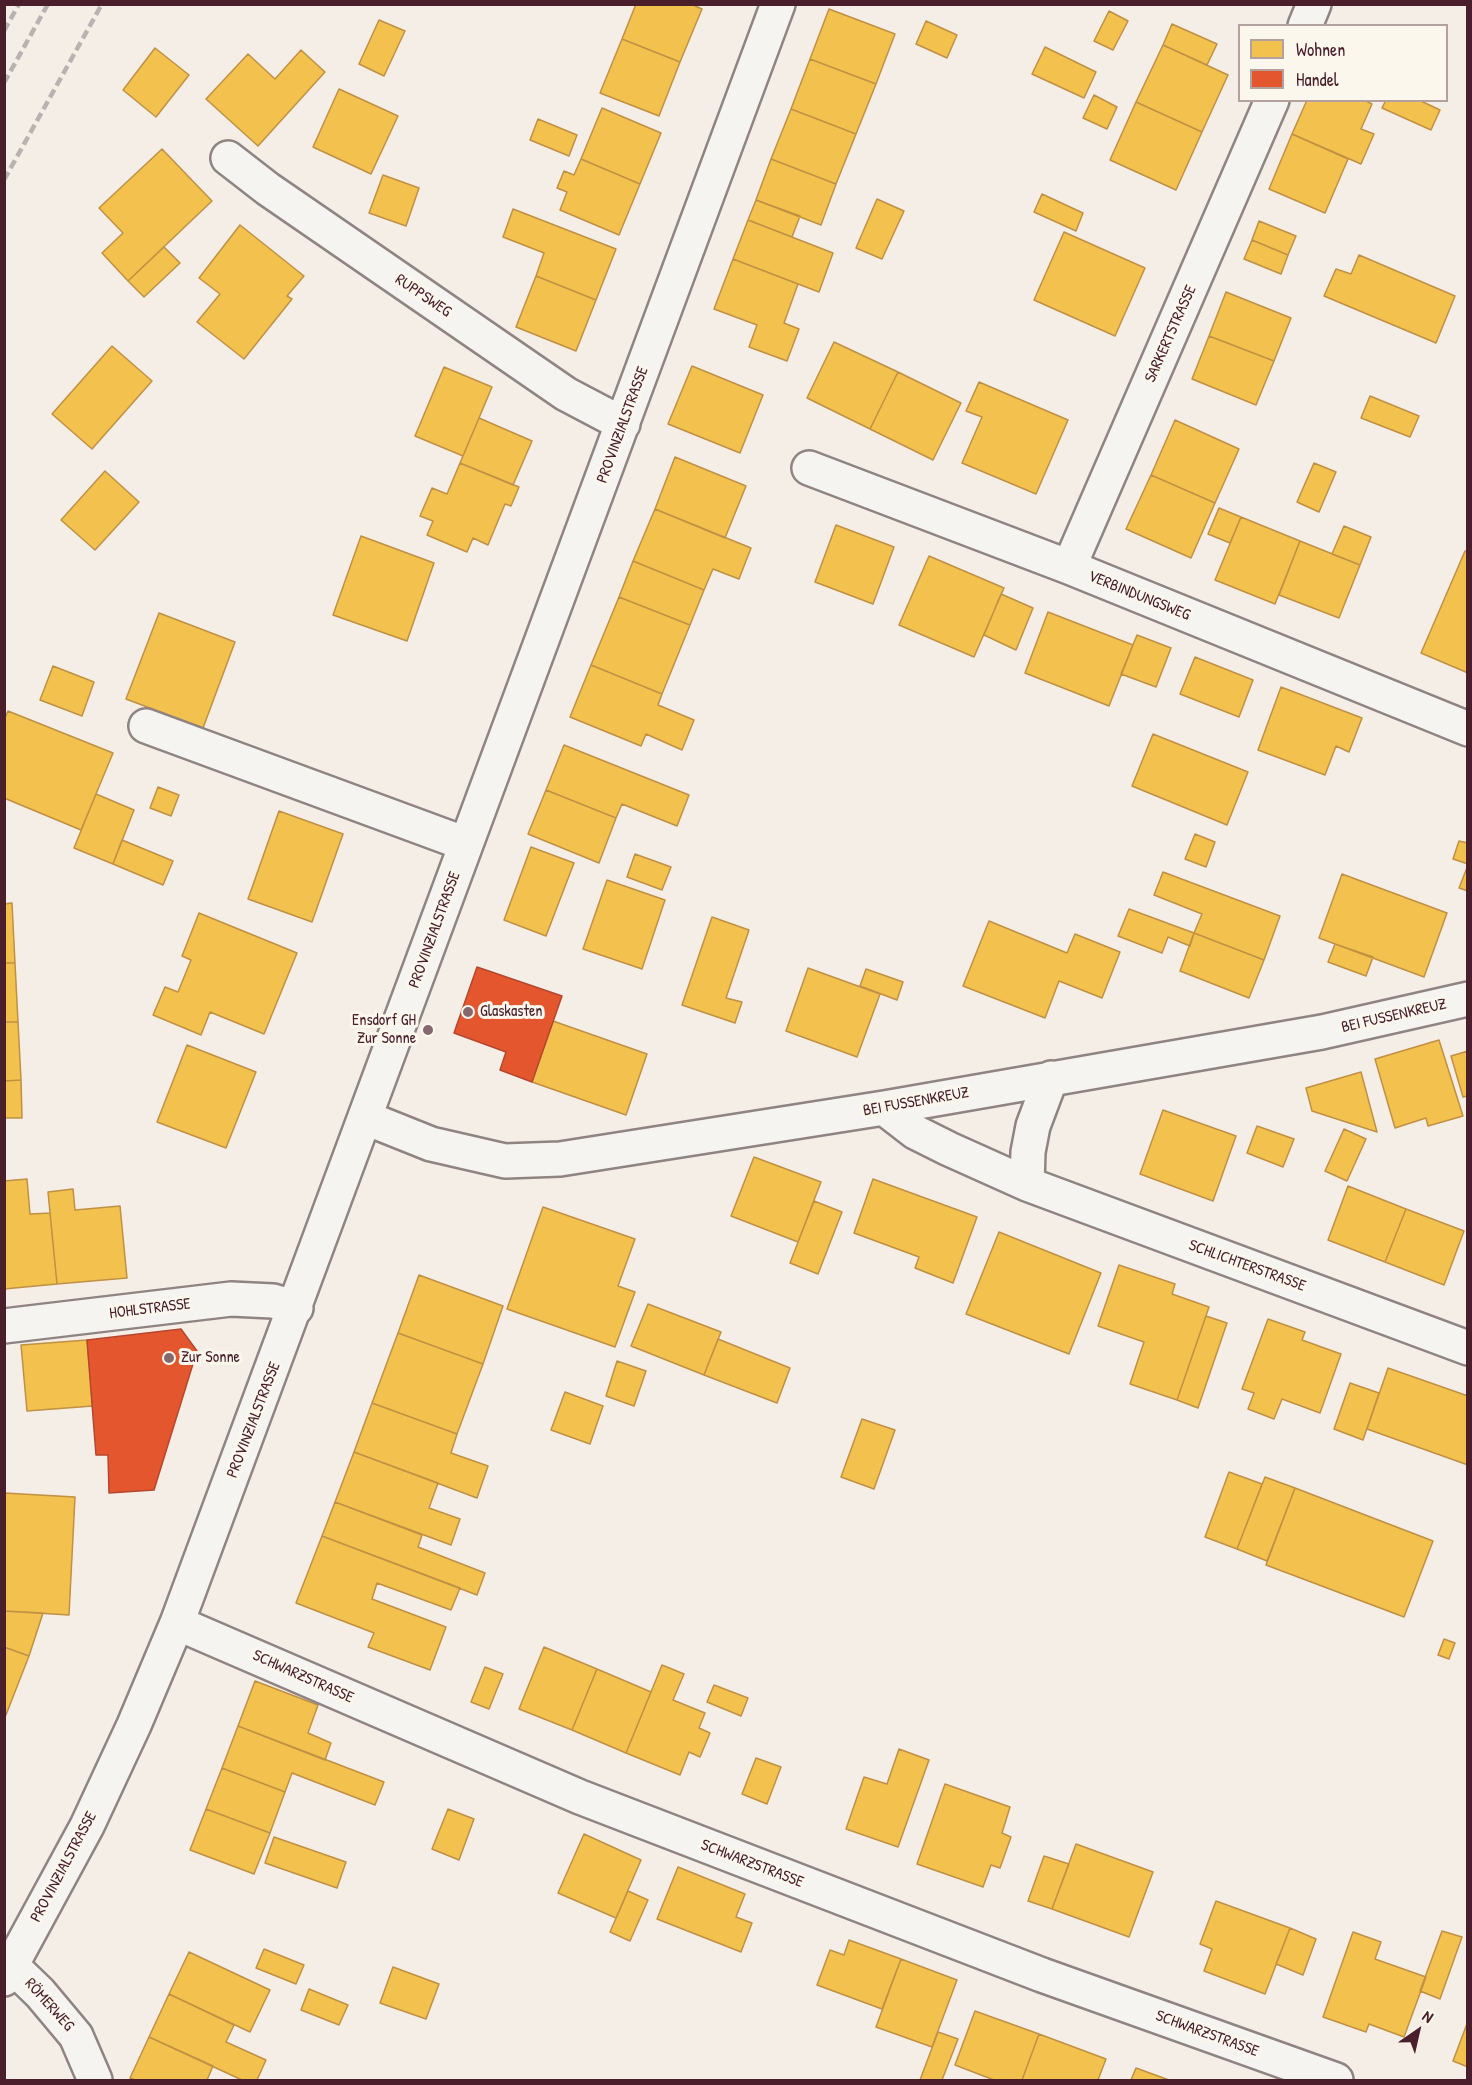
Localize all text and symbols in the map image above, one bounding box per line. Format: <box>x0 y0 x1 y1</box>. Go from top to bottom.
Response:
legend <box>1238 24 1448 102</box>
text: Wohnen <box>1296 37 1345 62</box>
text: Handel <box>1296 67 1339 92</box>
street label: RUPPSWEG <box>391 270 455 322</box>
street label: SARKERTSTRASSE <box>1141 282 1201 386</box>
street label: PROVINZIALSTRASSE <box>593 364 653 486</box>
street label: VERBINDUNGSWEG <box>1085 567 1193 625</box>
street label: PROVINZIALSTRASSE <box>405 869 465 991</box>
street label: BEI FUSSENKREUZ <box>1340 995 1448 1037</box>
place label: Glaskasten <box>480 1002 543 1022</box>
marker: Glaskasten <box>461 1005 475 1019</box>
place label: Ensdorf GH Zur Sonne <box>352 1011 416 1049</box>
marker: Ensdorf GH Zur Sonne <box>421 1023 435 1037</box>
street label: BEI FUSSENKREUZ <box>861 1083 971 1121</box>
street label: SCHLICHTERSTRASSE <box>1186 1236 1308 1296</box>
street label: HOHLSTRASSE <box>108 1295 192 1323</box>
place label: Zur Sonne <box>181 1348 240 1368</box>
marker: Zur Sonne <box>162 1351 176 1365</box>
street label: PROVINZIALSTRASSE <box>223 1359 285 1481</box>
street label: SCHWARZSTRASSE <box>250 1646 356 1708</box>
street label: PROVINZIALSTRASSE <box>27 1808 101 1926</box>
street label: SCHWARZSTRASSE <box>698 1836 806 1892</box>
street label: RÖMERWEG <box>20 1975 78 2035</box>
north arrow <box>1388 2001 1448 2061</box>
text: N <box>1418 2005 1438 2028</box>
street label: SCHWARZSTRASSE <box>1153 2006 1261 2062</box>

